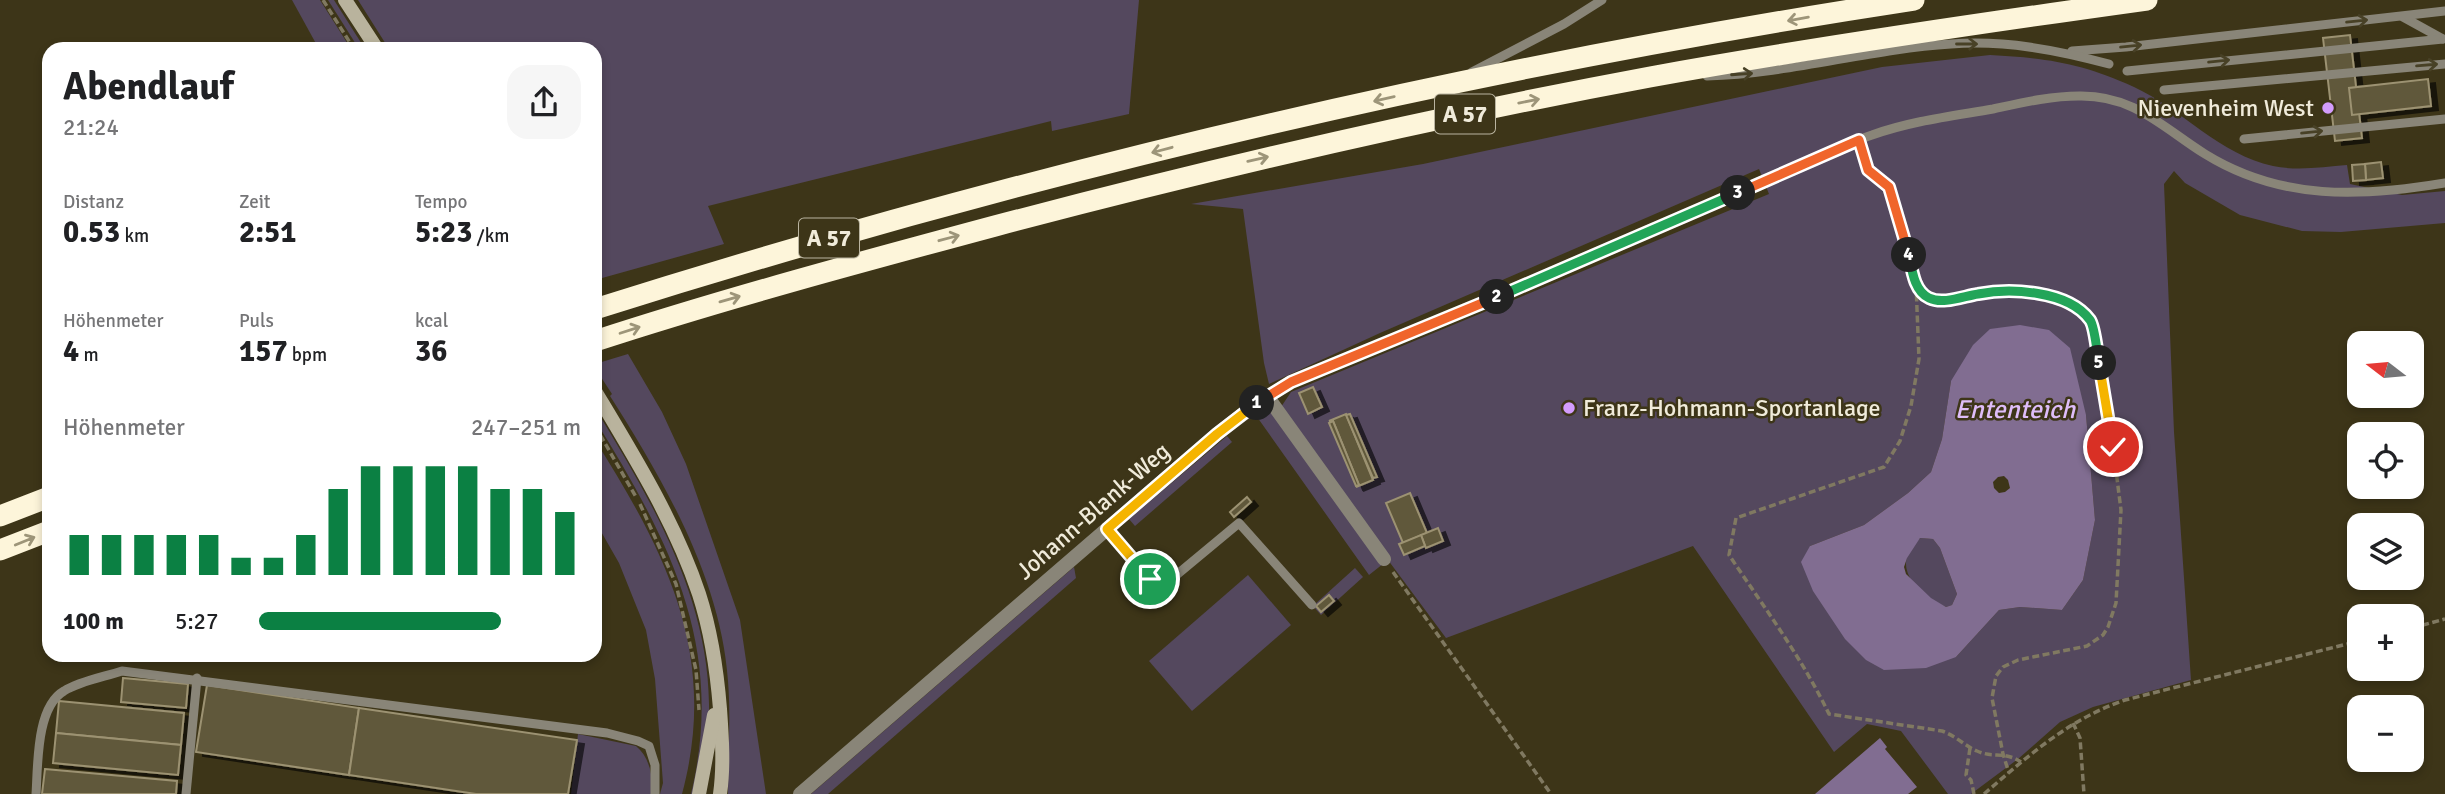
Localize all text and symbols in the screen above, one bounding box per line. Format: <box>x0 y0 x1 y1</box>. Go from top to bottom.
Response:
one-way arrow <box>1787 12 1810 26</box>
one-way arrow <box>2345 14 2368 27</box>
one-way arrow <box>1955 37 1978 51</box>
one-way arrow <box>2119 39 2142 52</box>
one-way arrow <box>2207 55 2230 68</box>
one-way arrow <box>2415 58 2438 71</box>
text: Abendlauf <box>63 63 234 110</box>
button: share <box>507 65 581 139</box>
one-way arrow <box>1730 68 1753 81</box>
one-way arrow <box>1373 93 1396 106</box>
place label: Nievenheim West <box>2137 93 2314 123</box>
road number: A 57 <box>1435 94 1495 134</box>
one-way arrow <box>1517 94 1540 108</box>
marker: Nievenheim West <box>2320 100 2336 116</box>
text: 21:24 <box>63 113 119 142</box>
one-way arrow <box>2300 126 2323 139</box>
one-way arrow <box>1151 144 1174 157</box>
one-way arrow <box>1246 152 1269 166</box>
pin: 3 <box>1720 176 1756 210</box>
text: 3 <box>1732 180 1743 204</box>
text: Distanz <box>63 190 124 214</box>
text: Zeit <box>239 190 270 214</box>
text: Tempo <box>415 190 467 214</box>
text: 0.53 <box>63 214 120 251</box>
text: 2:51 <box>239 214 296 251</box>
text: 5:23 <box>415 214 472 251</box>
road number: A 57 <box>799 218 859 258</box>
text: km <box>120 224 149 248</box>
text: /km <box>472 224 509 248</box>
one-way arrow <box>938 231 960 244</box>
pin: 4 <box>1892 238 1926 272</box>
text: 4 <box>1903 242 1914 266</box>
pin: 2 <box>1480 280 1514 314</box>
text: 2 <box>1491 284 1502 308</box>
one-way arrow <box>719 292 741 305</box>
text: Höhenmeter <box>63 309 164 333</box>
text: Puls <box>239 309 274 333</box>
text: kcal <box>415 309 448 333</box>
one-way arrow <box>619 323 641 336</box>
north arrow <box>2347 331 2424 408</box>
map controls <box>2347 331 2424 772</box>
text: 4 <box>63 333 79 370</box>
text: 157 <box>239 333 288 370</box>
text: 36 <box>415 333 447 370</box>
text: m <box>79 343 99 367</box>
text: bpm <box>288 343 327 367</box>
pin: 5 <box>2082 346 2116 380</box>
text: 5 <box>2093 350 2104 374</box>
pin: 1 <box>1240 386 1274 420</box>
text: 1 <box>1251 390 1262 414</box>
place label: Franz-Hohmann-Sportanlage <box>1583 393 1881 423</box>
water label: Ententeich <box>1955 394 2076 426</box>
marker: Franz-Hohmann-Sportanlage <box>1561 400 1577 416</box>
text: Höhenmeter <box>63 413 185 442</box>
text: 247–251 m <box>471 413 581 442</box>
pin <box>2083 417 2143 477</box>
button: locate <box>2347 422 2424 499</box>
icon: check <box>2094 428 2132 466</box>
street label: Johann-Blank-Weg <box>1010 436 1176 586</box>
button: layers <box>2347 513 2424 590</box>
one-way arrow <box>13 533 35 546</box>
pin <box>1120 549 1180 609</box>
icon: arrive <box>1131 560 1169 598</box>
button: + <box>2347 604 2424 681</box>
text: 100 m <box>63 607 124 636</box>
text: 5:27 <box>175 607 218 636</box>
button: − <box>2347 695 2424 772</box>

